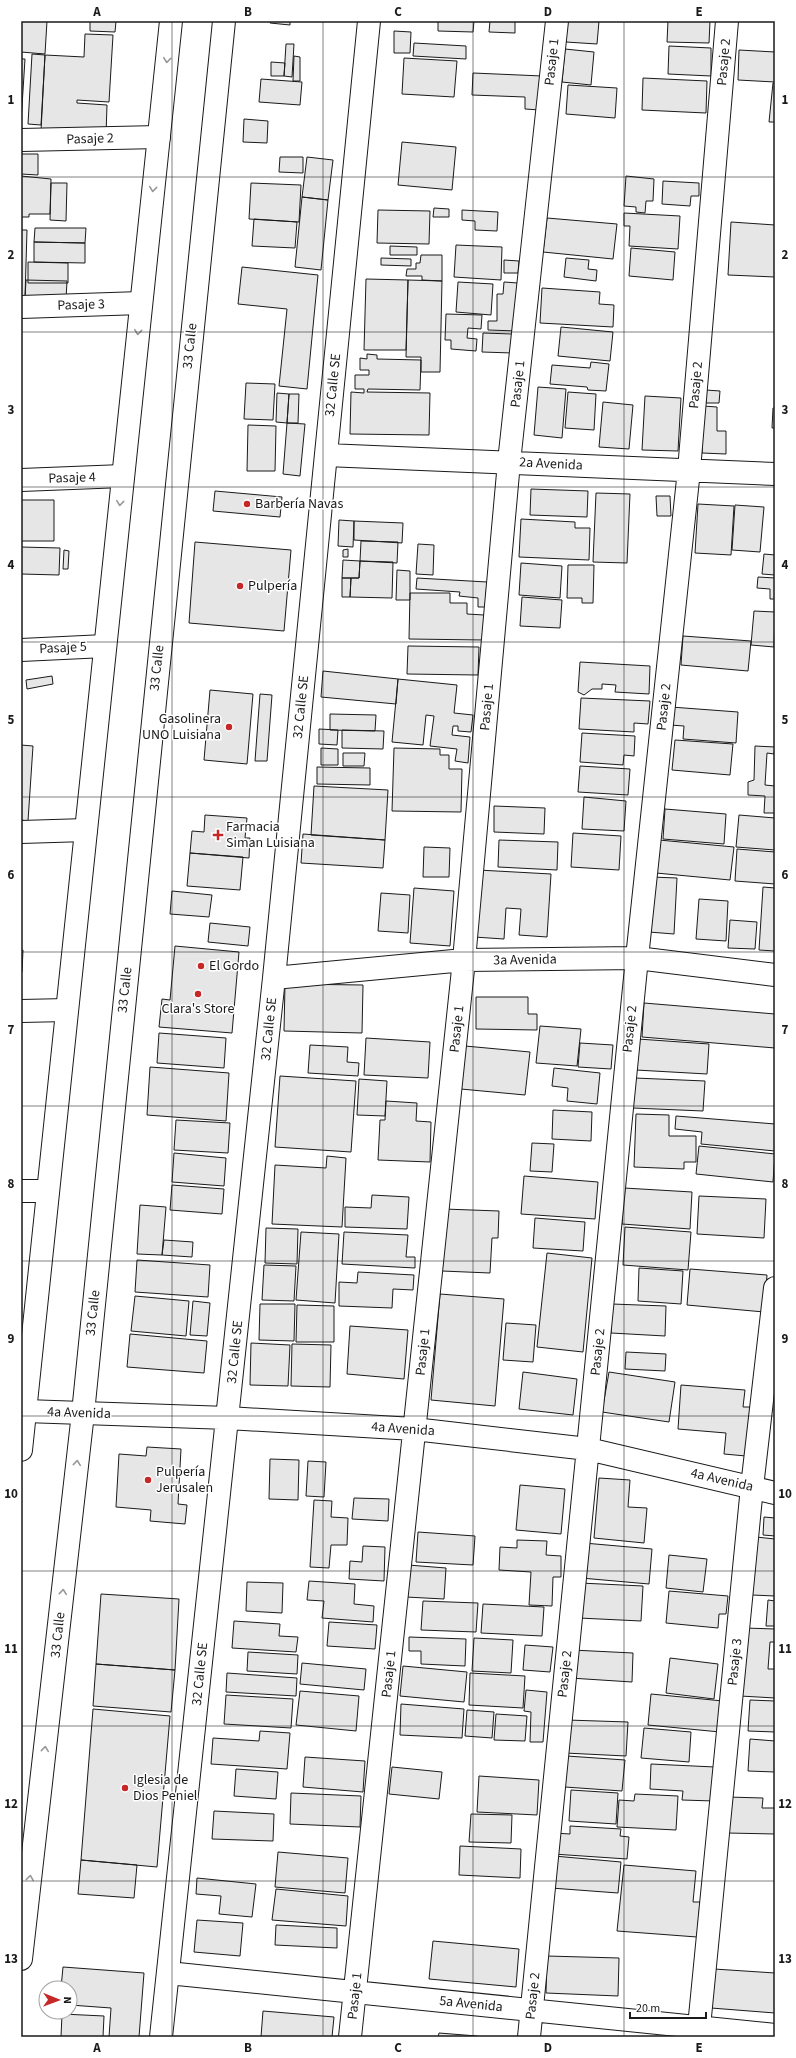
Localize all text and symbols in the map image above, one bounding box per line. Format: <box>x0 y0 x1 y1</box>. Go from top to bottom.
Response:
text: A <box>92 3 101 21</box>
text: B <box>244 3 252 21</box>
text: C <box>394 3 402 21</box>
text: D <box>544 3 552 21</box>
text: E <box>695 3 703 21</box>
street label: Pasaje 1 <box>540 37 564 87</box>
street label: Pasaje 2 <box>712 37 736 87</box>
one-way arrow <box>162 57 171 63</box>
text: 1 <box>8 91 15 109</box>
text: 1 <box>782 91 789 109</box>
street label: Pasaje 2 <box>66 128 114 150</box>
one-way arrow <box>149 186 158 192</box>
text: 2 <box>8 246 15 264</box>
text: 2 <box>782 246 789 264</box>
street label: Pasaje 3 <box>57 294 105 316</box>
street label: 33 Calle <box>178 322 202 370</box>
one-way arrow <box>134 329 143 335</box>
street label: 32 Calle SE <box>320 352 346 418</box>
street label: Pasaje 1 <box>506 359 530 409</box>
street label: Pasaje 2 <box>684 360 708 410</box>
text: 3 <box>8 401 15 419</box>
text: 3 <box>782 401 789 419</box>
street label: 2a Avenida <box>519 452 583 476</box>
street label: Pasaje 4 <box>48 467 96 489</box>
place label: Barbería Navas <box>255 494 343 514</box>
marker: Barbería Navas <box>242 499 252 509</box>
one-way arrow <box>116 500 125 506</box>
text: 4 <box>8 556 15 574</box>
text: 4 <box>782 556 789 574</box>
place label: Pulpería <box>248 576 297 596</box>
marker: Pulpería <box>235 581 245 591</box>
street label: Pasaje 5 <box>39 637 87 659</box>
street label: 33 Calle <box>145 644 169 692</box>
street label: 32 Calle SE <box>288 674 314 740</box>
street label: Pasaje 1 <box>475 682 499 732</box>
street label: Pasaje 2 <box>652 682 676 732</box>
place label: Gasolinera UNO Luisiana <box>142 709 221 745</box>
text: 5 <box>8 711 15 729</box>
text: 5 <box>782 711 789 729</box>
marker: Gasolinera UNO Luisiana <box>224 722 234 732</box>
place label: Farmacia Siman Luisiana <box>226 817 315 853</box>
marker: Farmacia Siman Luisiana <box>213 830 223 840</box>
text: 6 <box>8 866 15 884</box>
text: 6 <box>782 866 789 884</box>
street label: 3a Avenida <box>493 949 557 971</box>
place label: El Gordo <box>209 956 259 976</box>
marker: El Gordo <box>196 961 206 971</box>
street label: 33 Calle <box>113 966 137 1014</box>
marker: Clara's Store <box>193 989 203 999</box>
street label: 32 Calle SE <box>256 996 282 1062</box>
place label: Clara's Store <box>161 999 235 1019</box>
street label: Pasaje 1 <box>445 1004 469 1054</box>
street label: Pasaje 2 <box>618 1004 642 1054</box>
text: 7 <box>8 1021 15 1039</box>
text: 7 <box>782 1021 789 1039</box>
text: 8 <box>8 1175 15 1193</box>
text: 8 <box>782 1175 789 1193</box>
street label: 33 Calle <box>81 1289 105 1337</box>
street label: 32 Calle SE <box>222 1319 248 1385</box>
street label: Pasaje 1 <box>411 1327 435 1377</box>
street label: Pasaje 2 <box>586 1327 610 1377</box>
text: 9 <box>8 1330 15 1348</box>
text: 9 <box>782 1330 789 1348</box>
street label: 4a Avenida <box>47 1402 111 1424</box>
street label: 4a Avenida <box>371 1417 435 1441</box>
one-way arrow <box>73 1460 82 1466</box>
place label: Pulpería Jerusalen <box>156 1462 213 1498</box>
street label: 4a Avenida <box>689 1463 755 1497</box>
marker: Pulpería Jerusalen <box>143 1475 153 1485</box>
text: 10 <box>4 1485 18 1503</box>
text: 10 <box>778 1485 792 1503</box>
one-way arrow <box>58 1589 67 1595</box>
street label: 33 Calle <box>46 1611 70 1659</box>
street label: Pasaje 3 <box>723 1637 747 1687</box>
text: 11 <box>4 1640 18 1658</box>
text: 11 <box>778 1640 792 1658</box>
street label: 32 Calle SE <box>187 1641 213 1707</box>
street label: Pasaje 1 <box>377 1649 401 1699</box>
street label: Pasaje 2 <box>553 1649 577 1699</box>
one-way arrow <box>40 1746 49 1752</box>
place label: Iglesia de Dios Peniel <box>133 1770 198 1806</box>
marker: Iglesia de Dios Peniel <box>120 1783 130 1793</box>
text: 12 <box>4 1795 18 1813</box>
text: 12 <box>778 1795 792 1813</box>
one-way arrow <box>25 1875 34 1881</box>
text: 13 <box>4 1950 18 1968</box>
text: 13 <box>778 1950 792 1968</box>
street label: Pasaje 1 <box>343 1971 367 2021</box>
street label: Pasaje 2 <box>521 1971 545 2021</box>
north arrow <box>38 1980 78 2020</box>
street label: 5a Avenida <box>438 1991 504 2017</box>
scale bar <box>630 1994 706 2020</box>
text: N <box>60 1996 75 2004</box>
text: 20 m <box>636 2000 660 2017</box>
text: A <box>92 2039 101 2057</box>
text: B <box>244 2039 252 2057</box>
text: C <box>394 2039 402 2057</box>
text: D <box>544 2039 552 2057</box>
text: E <box>695 2039 703 2057</box>

